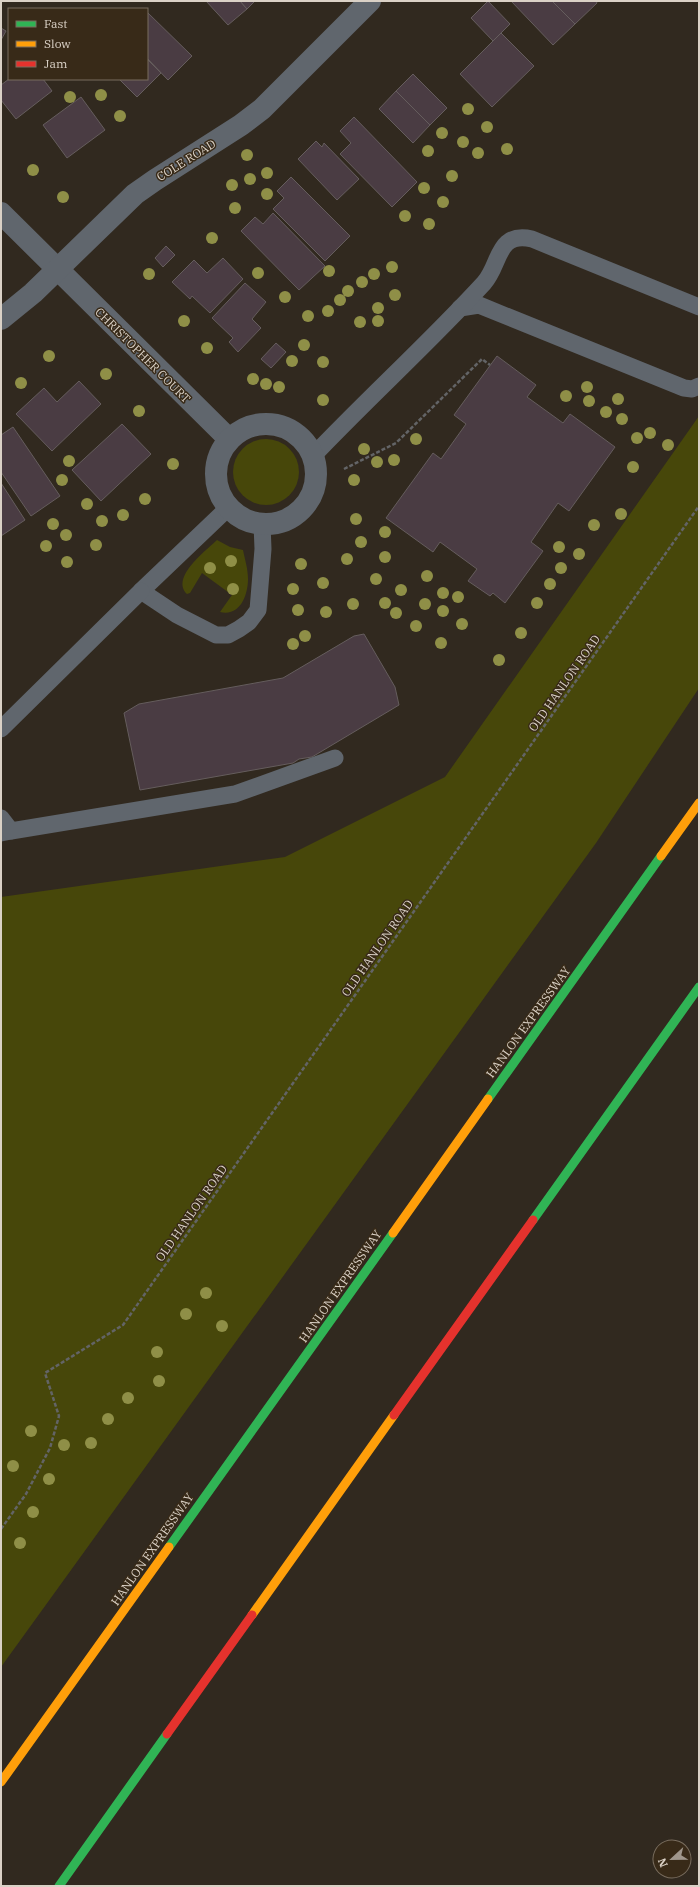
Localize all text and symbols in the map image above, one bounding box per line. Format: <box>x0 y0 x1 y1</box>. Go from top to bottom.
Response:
legend <box>8 8 148 80</box>
text: Fast <box>44 16 68 31</box>
text: Slow <box>44 36 71 51</box>
text: Jam <box>44 56 68 71</box>
street label: COLE ROAD <box>154 136 218 184</box>
street label: CHRISTOPHER COURT <box>92 304 194 406</box>
street label: OLD HANLON ROAD <box>525 632 603 734</box>
street label: OLD HANLON ROAD <box>338 897 416 999</box>
street label: HANLON EXPRESSWAY <box>483 963 574 1081</box>
street label: OLD HANLON ROAD <box>152 1162 230 1264</box>
street label: HANLON EXPRESSWAY <box>295 1227 385 1345</box>
street label: HANLON EXPRESSWAY <box>107 1490 197 1608</box>
north arrow <box>652 1839 692 1879</box>
text: N <box>654 1856 671 1869</box>

